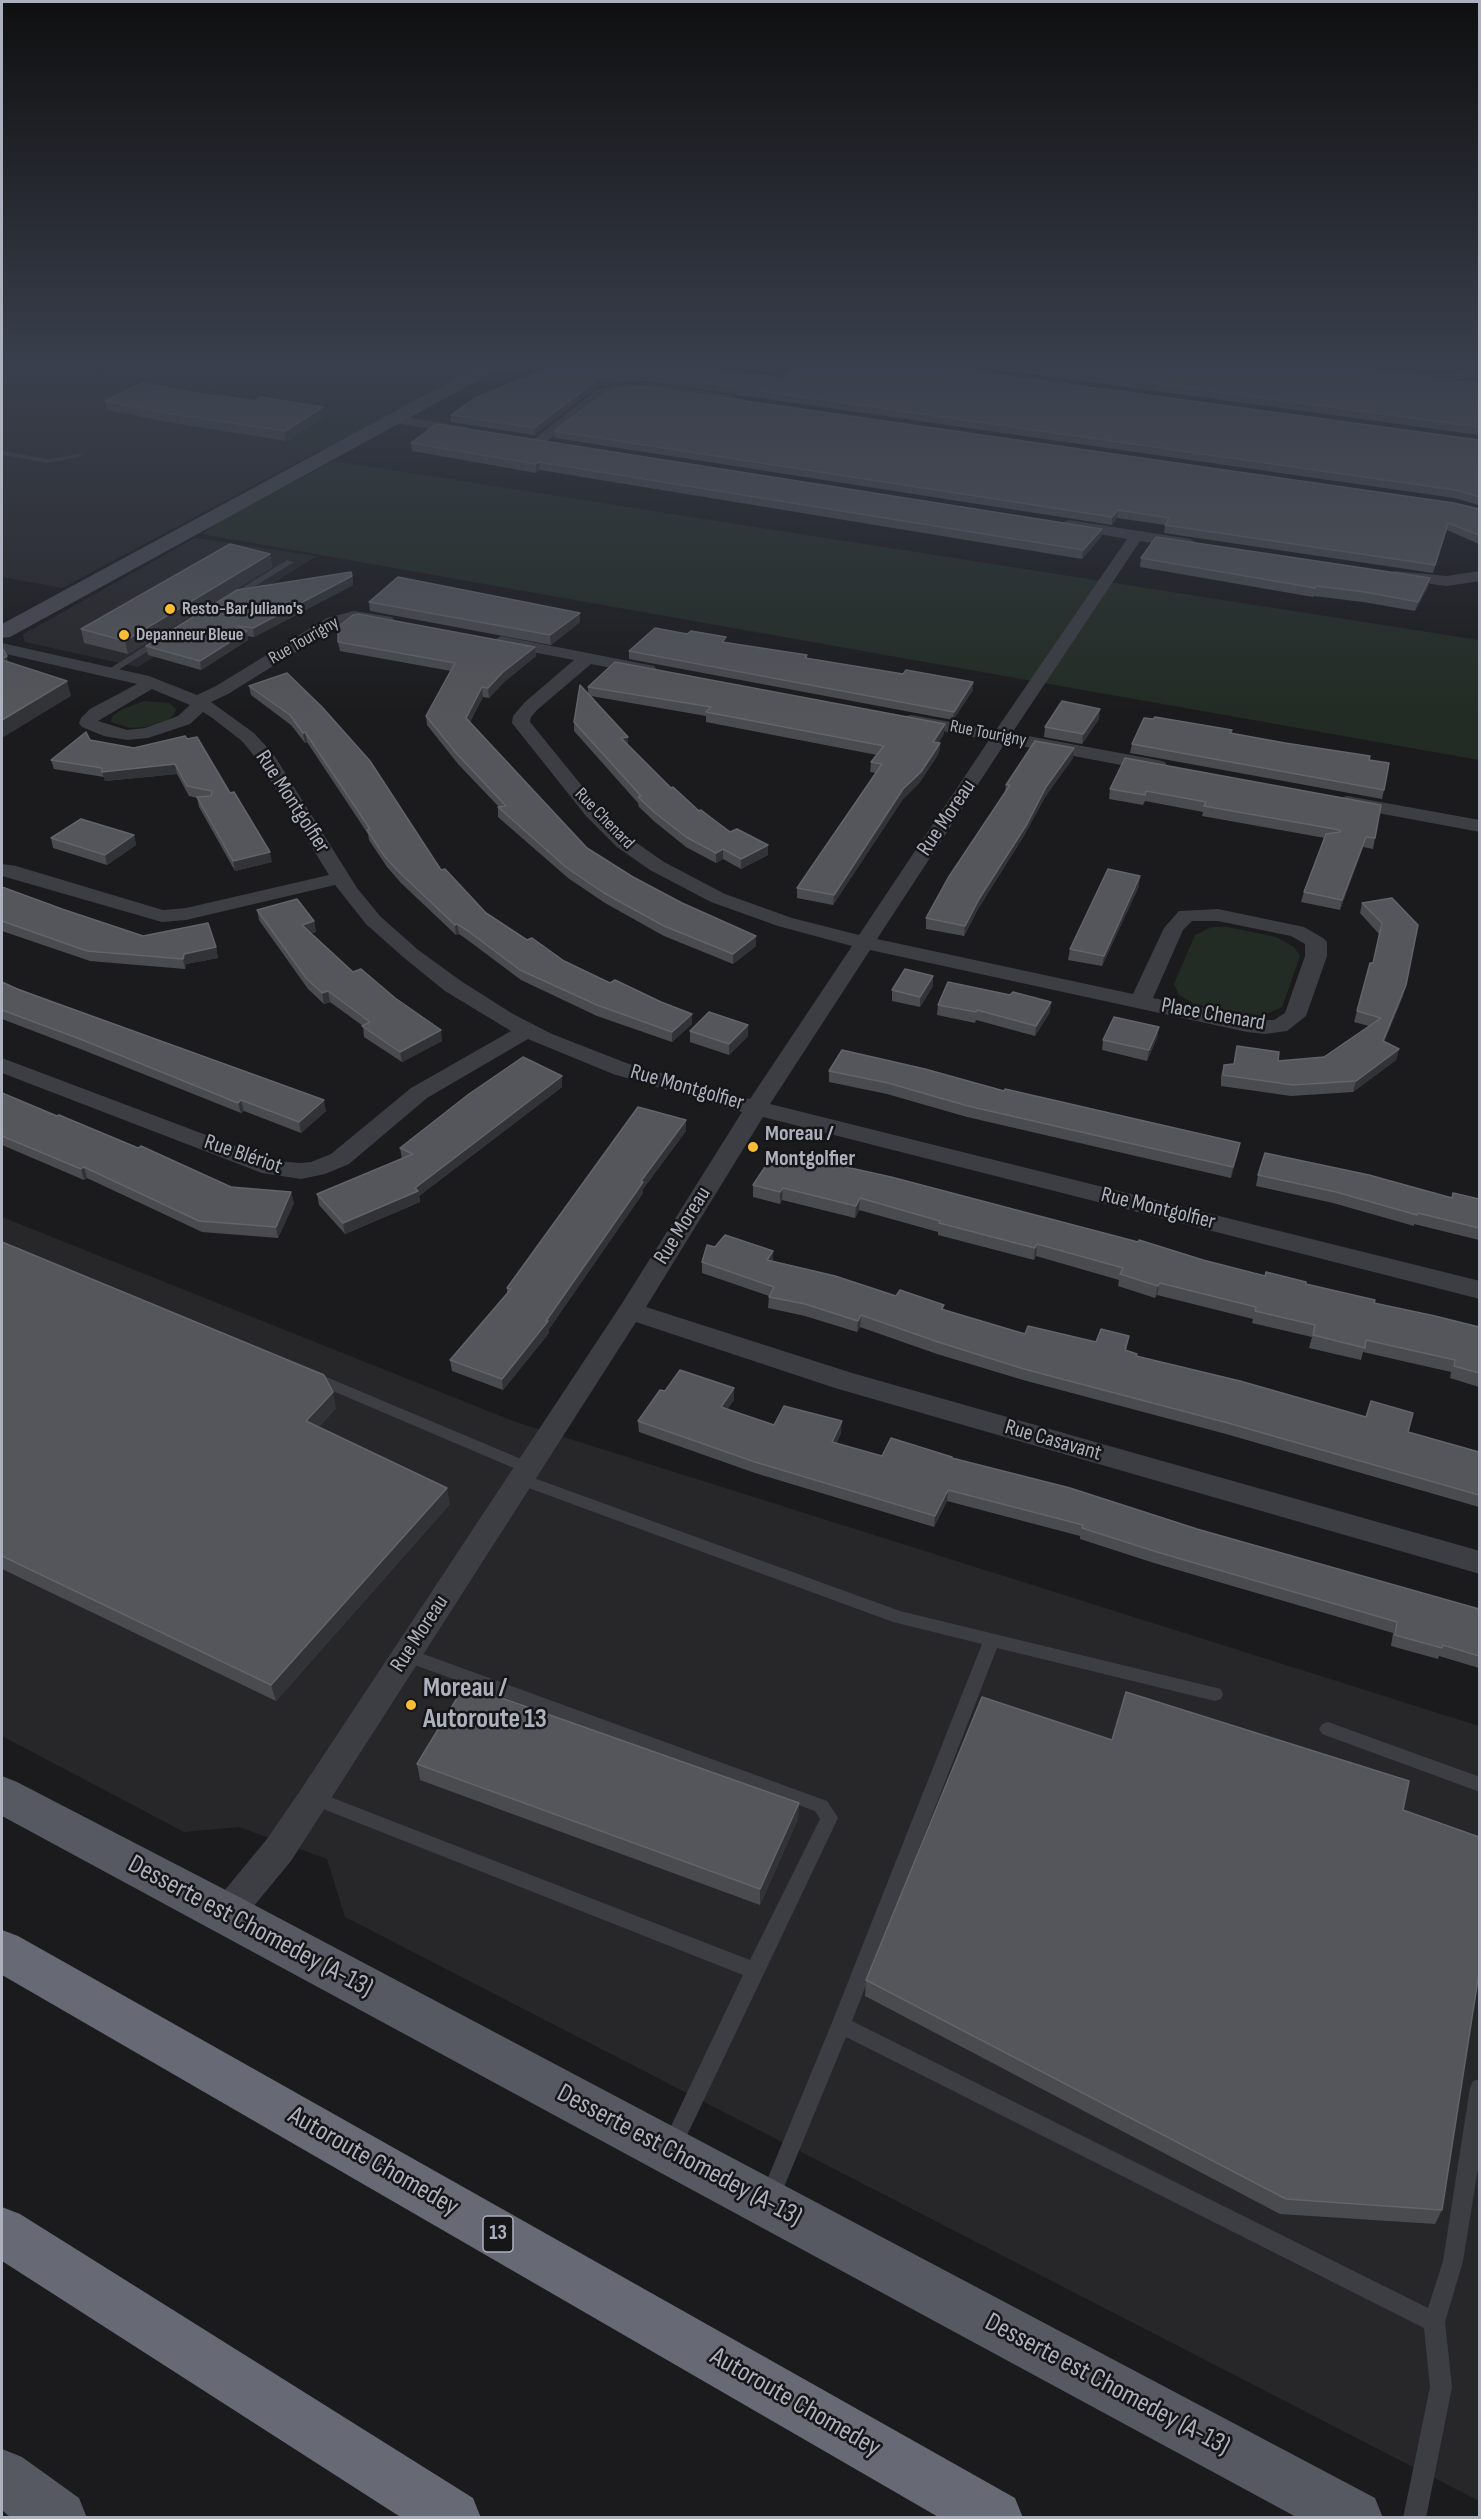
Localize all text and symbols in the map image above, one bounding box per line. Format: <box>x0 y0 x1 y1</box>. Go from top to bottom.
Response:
place label: Resto-Bar Juliano's <box>182 598 303 620</box>
marker: Resto-Bar Juliano's <box>163 602 177 616</box>
street label: Rue Tourigny <box>265 612 343 670</box>
place label: Depanneur Bleue <box>136 624 244 646</box>
marker: Depanneur Bleue <box>117 628 131 642</box>
street label: Rue Tourigny <box>948 716 1028 752</box>
street label: Rue Montgolfier <box>249 746 335 858</box>
street label: Rue Moreau <box>912 775 982 861</box>
street label: Rue Chenard <box>570 784 638 854</box>
street label: Place Chenard <box>1159 993 1267 1037</box>
street label: Rue Montgolfier <box>627 1059 747 1117</box>
place label: Moreau / Montgolfier <box>765 1121 855 1172</box>
street label: Rue Blériot <box>201 1129 285 1181</box>
marker: Moreau / Montgolfier <box>746 1140 760 1154</box>
street label: Rue Moreau <box>649 1182 717 1270</box>
street label: Rue Montgolfier <box>1098 1182 1218 1236</box>
street label: Rue Casavant <box>1002 1415 1104 1467</box>
street label: Rue Moreau <box>385 1591 455 1677</box>
place label: Moreau / Autoroute 13 <box>423 1673 547 1736</box>
marker: Moreau / Autoroute 13 <box>404 1698 418 1712</box>
street label: Desserte est Chomedey (A-13) <box>122 1849 378 2005</box>
street label: Desserte est Chomedey (A-13) <box>551 2078 807 2234</box>
street label: Autoroute Chomedey <box>282 2100 464 2224</box>
road number: 13 <box>483 2216 513 2252</box>
street label: Desserte est Chomedey (A-13) <box>979 2307 1235 2463</box>
street label: Autoroute Chomedey <box>704 2341 886 2465</box>

